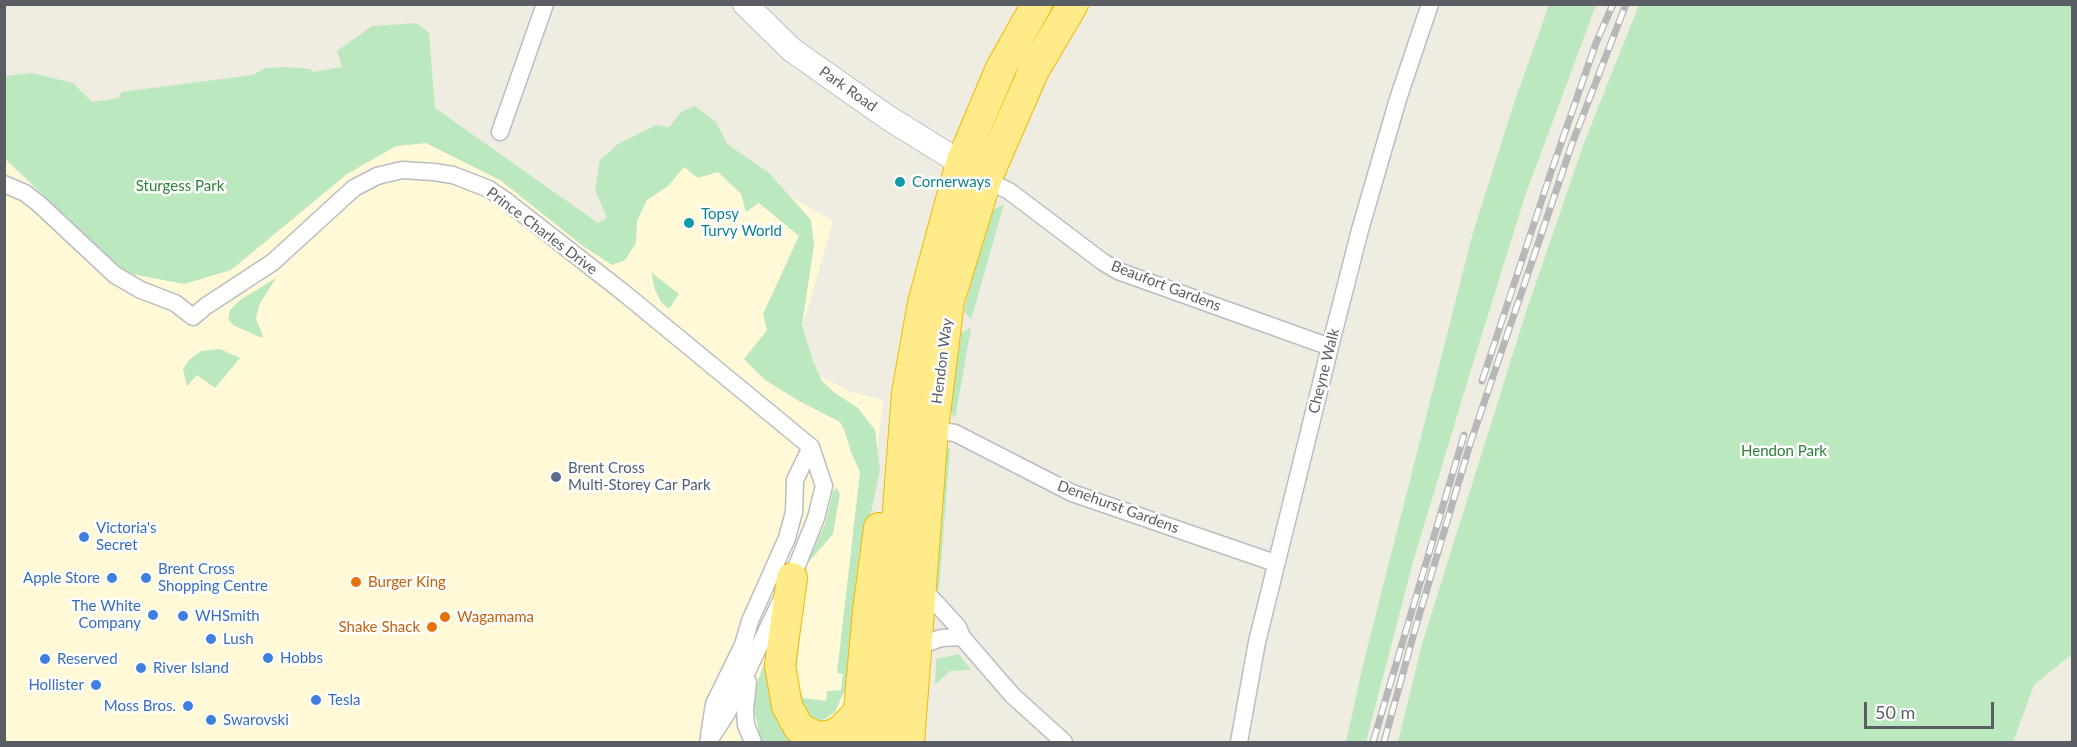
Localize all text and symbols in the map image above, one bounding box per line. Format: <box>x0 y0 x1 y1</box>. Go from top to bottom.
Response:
street label: Park Road <box>816 63 880 115</box>
place label: Cornerways <box>912 173 991 191</box>
marker: Cornerways <box>893 175 907 189</box>
park label: Sturgess Park <box>136 177 224 195</box>
street label: Prince Charles Drive <box>483 184 601 278</box>
place label: Topsy Turvy World <box>701 205 782 240</box>
marker: Topsy Turvy World <box>682 216 696 230</box>
street label: Beaufort Gardens <box>1109 257 1223 315</box>
street label: Hendon Way <box>928 317 956 405</box>
street label: Cheyne Walk <box>1305 326 1343 416</box>
park label: Hendon Park <box>1741 442 1827 460</box>
place label: Brent Cross Multi-Storey Car Park <box>568 459 711 494</box>
marker: Brent Cross Multi-Storey Car Park <box>549 470 563 484</box>
street label: Denehurst Gardens <box>1055 477 1181 537</box>
place label: Victoria's Secret <box>96 519 157 554</box>
marker: Victoria's Secret <box>77 530 91 544</box>
place label: Brent Cross Shopping Centre <box>158 560 268 595</box>
place label: Apple Store <box>23 569 100 587</box>
marker: Apple Store <box>105 571 119 585</box>
marker: Brent Cross Shopping Centre <box>139 571 153 585</box>
place label: Burger King <box>368 573 446 591</box>
marker: Burger King <box>349 575 363 589</box>
place label: The White Company <box>71 597 141 632</box>
place label: WHSmith <box>195 607 260 625</box>
marker: The White Company <box>146 608 160 622</box>
place label: Wagamama <box>457 608 534 626</box>
marker: WHSmith <box>176 609 190 623</box>
marker: Wagamama <box>438 610 452 624</box>
place label: Shake Shack <box>339 618 420 636</box>
marker: Shake Shack <box>425 620 439 634</box>
place label: Lush <box>223 630 254 648</box>
marker: Lush <box>204 632 218 646</box>
place label: Hobbs <box>280 649 323 667</box>
place label: Reserved <box>57 650 118 668</box>
marker: Hobbs <box>261 651 275 665</box>
marker: Reserved <box>38 652 52 666</box>
place label: River Island <box>153 659 229 677</box>
marker: River Island <box>134 661 148 675</box>
place label: Hollister <box>28 676 84 694</box>
marker: Hollister <box>89 678 103 692</box>
scale bar <box>1867 690 1998 728</box>
place label: Tesla <box>328 691 360 709</box>
marker: Tesla <box>309 693 323 707</box>
place label: Moss Bros. <box>104 697 176 715</box>
marker: Moss Bros. <box>181 699 195 713</box>
text: 50 m <box>1875 701 1915 723</box>
place label: Swarovski <box>223 711 289 729</box>
marker: Swarovski <box>204 713 218 727</box>

